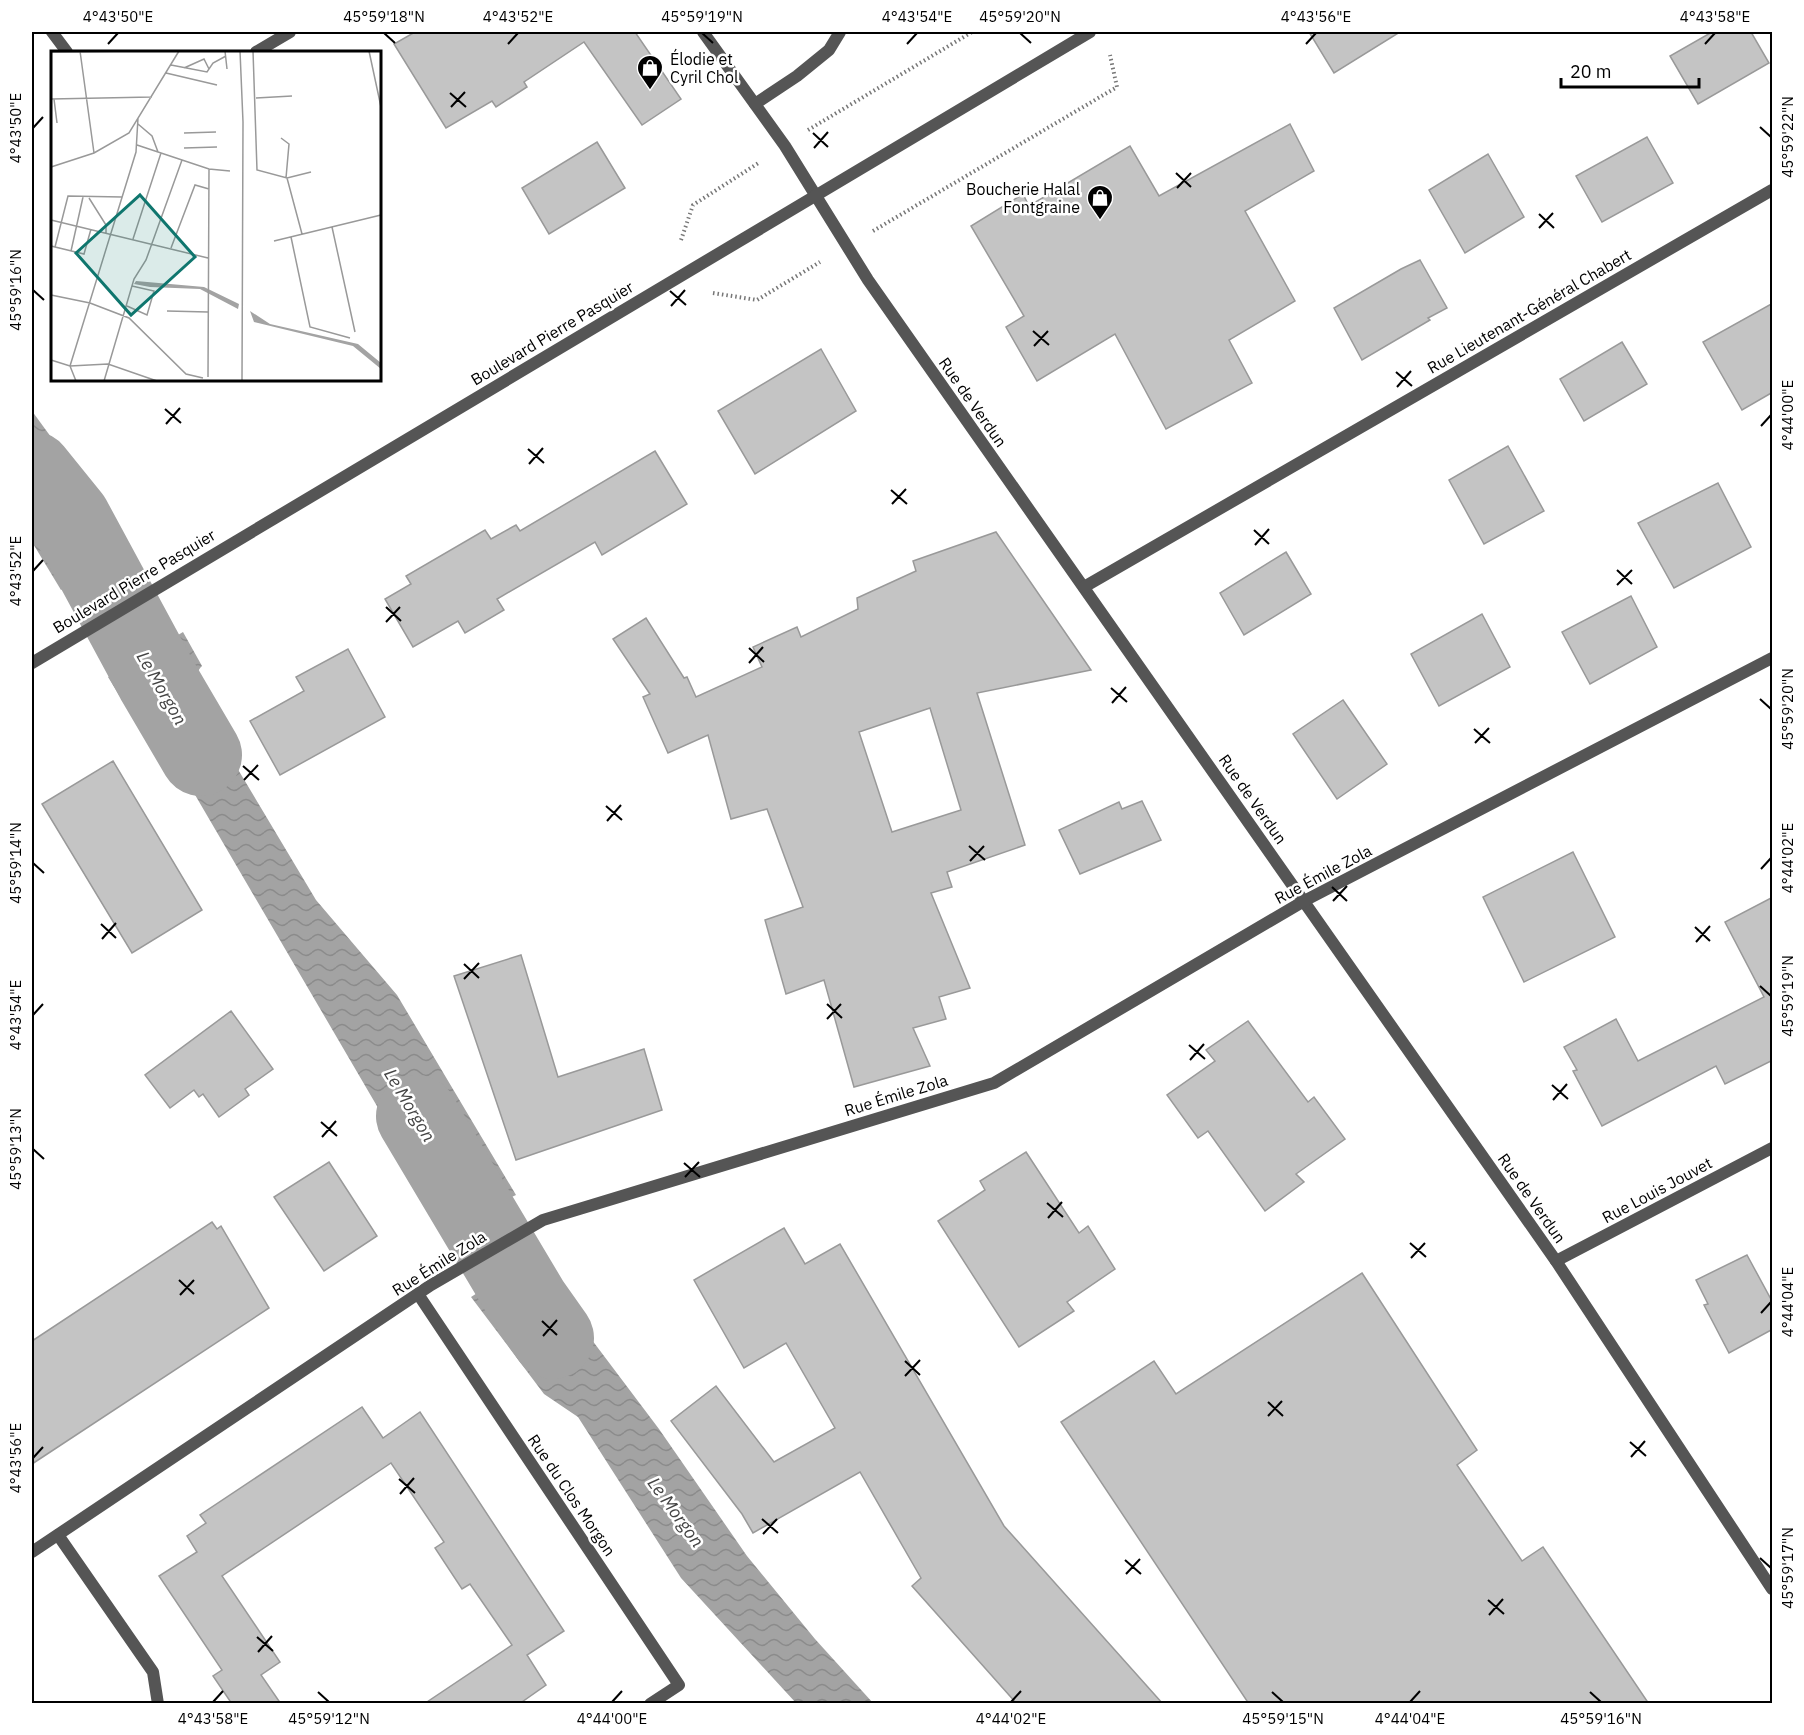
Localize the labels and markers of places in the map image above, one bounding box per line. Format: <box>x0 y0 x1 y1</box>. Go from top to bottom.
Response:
place label: Élodie et Cyril Chol <box>670 48 738 87</box>
shop icon: Élodie et Cyril Chol <box>635 53 665 91</box>
place label: Boucherie Halal Fontgraine <box>966 179 1080 217</box>
shop icon: Boucherie Halal Fontgraine <box>1085 183 1115 221</box>

